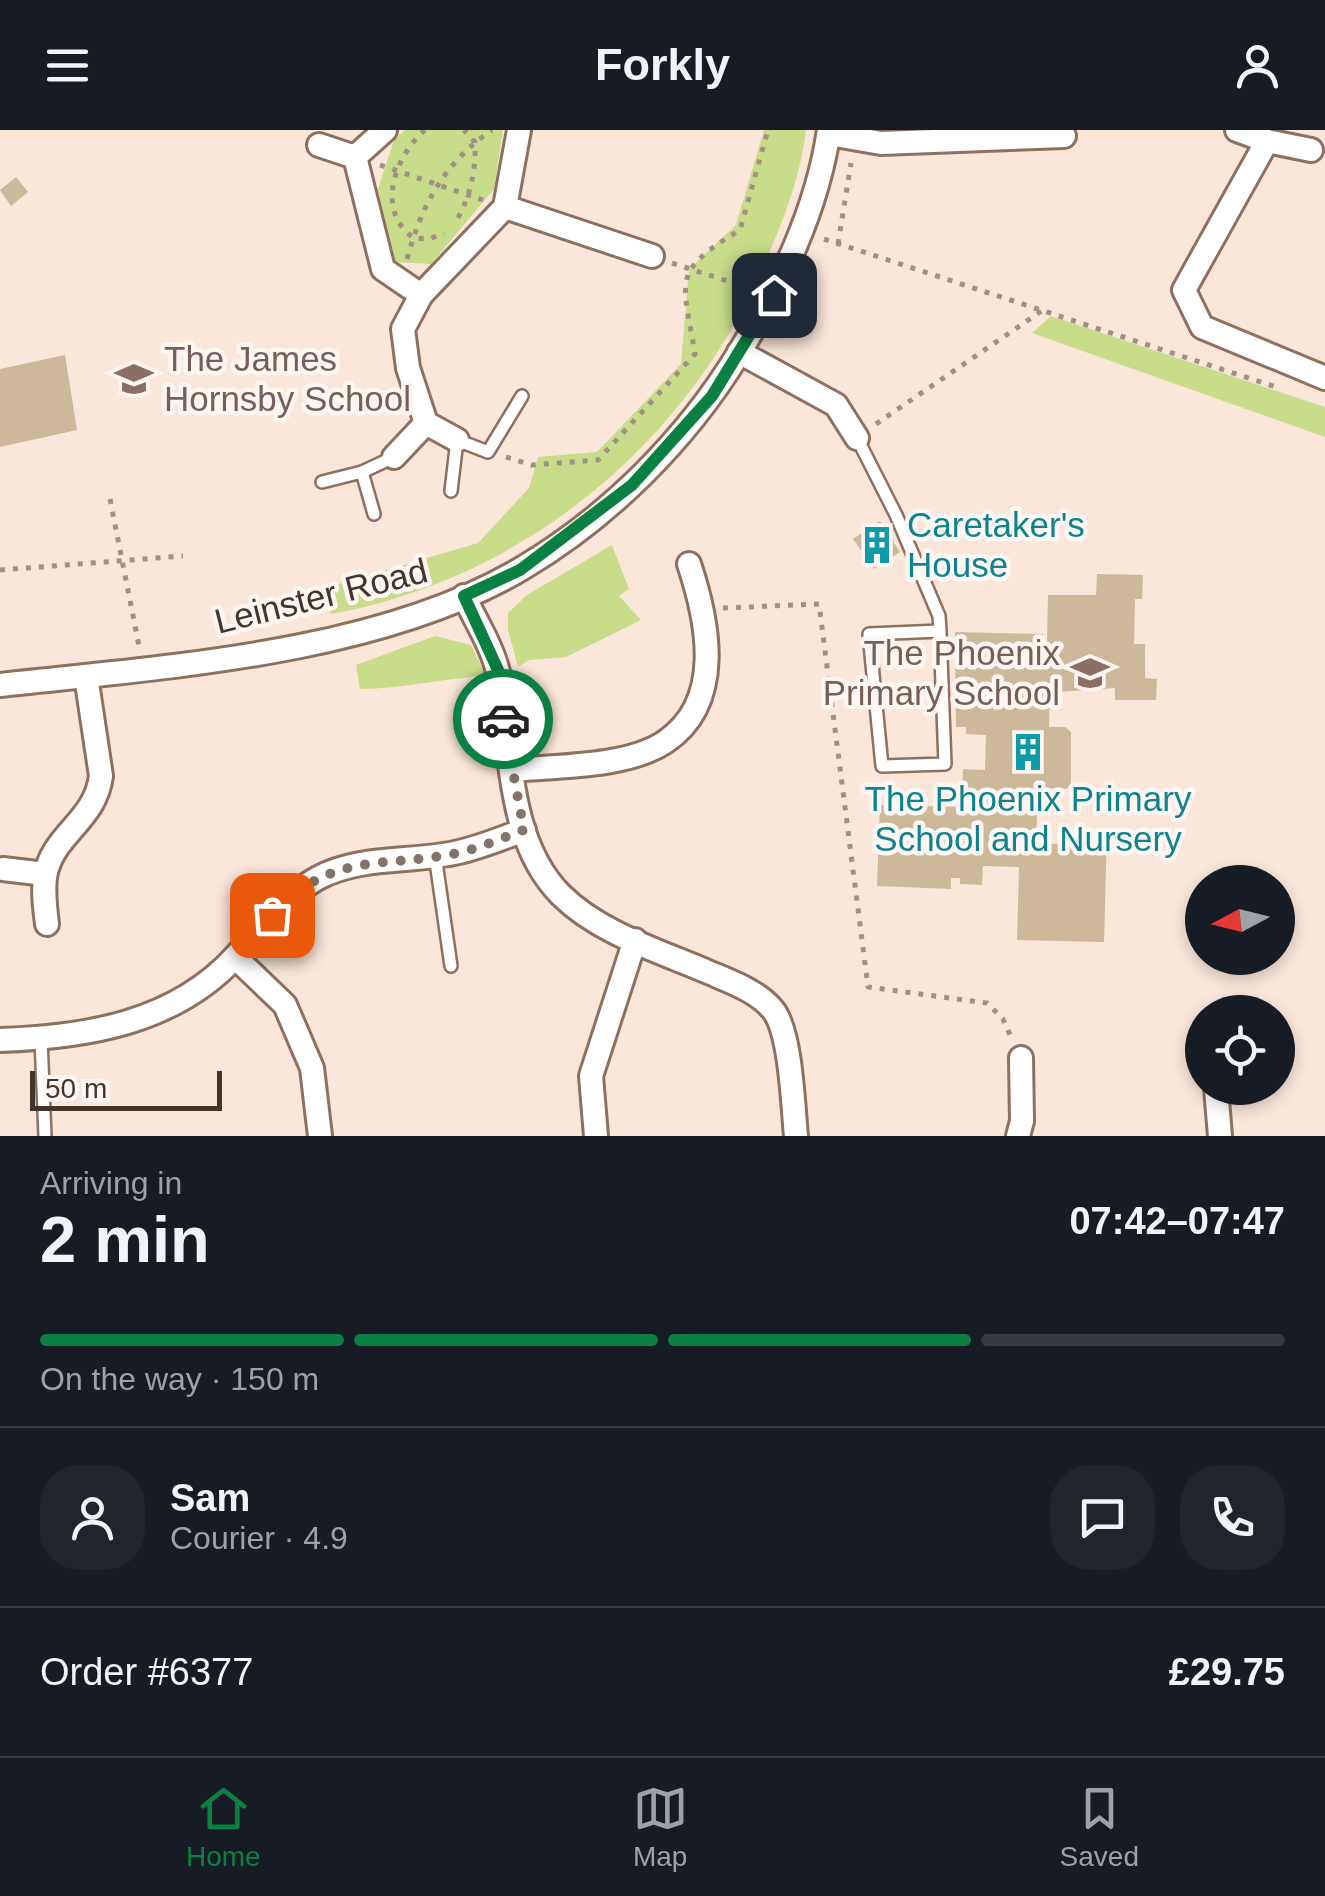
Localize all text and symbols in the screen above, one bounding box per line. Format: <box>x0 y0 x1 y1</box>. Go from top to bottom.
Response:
icon: menu <box>40 38 95 93</box>
icon: person <box>1230 38 1285 93</box>
text: Forkly <box>595 39 730 90</box>
pin <box>732 253 817 338</box>
icon: home <box>747 268 802 323</box>
place label: The James Hornsby School <box>164 339 411 418</box>
school or university icon: The James Hornsby School <box>113 358 155 400</box>
place label: Caretaker's House <box>907 505 1085 584</box>
building icon: Caretaker's House <box>856 524 898 566</box>
street label: Leinster Road <box>210 550 431 641</box>
place label: The Phoenix Primary School <box>823 633 1060 712</box>
school or university icon: The Phoenix Primary School <box>1069 652 1111 694</box>
courier <box>453 669 553 769</box>
icon: car <box>476 692 531 747</box>
building icon: The Phoenix Primary School and Nursery <box>1007 731 1049 773</box>
place label: The Phoenix Primary School and Nursery <box>865 779 1192 858</box>
north arrow <box>1185 865 1295 975</box>
map controls <box>1185 865 1295 1105</box>
pin <box>230 873 315 958</box>
icon: bag <box>245 888 300 943</box>
button: locate <box>1185 995 1295 1105</box>
scale bar <box>30 1066 222 1110</box>
text: 50 m <box>45 1073 107 1104</box>
text: Arriving in <box>40 1165 182 1201</box>
text: 07:42–07:47 <box>1069 1200 1285 1242</box>
text: 2 min <box>40 1203 210 1276</box>
text: On the way · 150 m <box>40 1361 319 1397</box>
button: person <box>40 1465 145 1570</box>
button: chat <box>1050 1465 1155 1570</box>
button: phone <box>1180 1465 1285 1570</box>
text: Sam <box>170 1477 250 1519</box>
text: Courier · 4.9 <box>170 1520 348 1556</box>
text: Order #6377 <box>40 1651 253 1693</box>
text: £29.75 <box>1169 1651 1285 1693</box>
tab: Home <box>186 1781 261 1873</box>
tab: Map <box>633 1781 688 1873</box>
tab: Saved <box>1060 1781 1139 1873</box>

